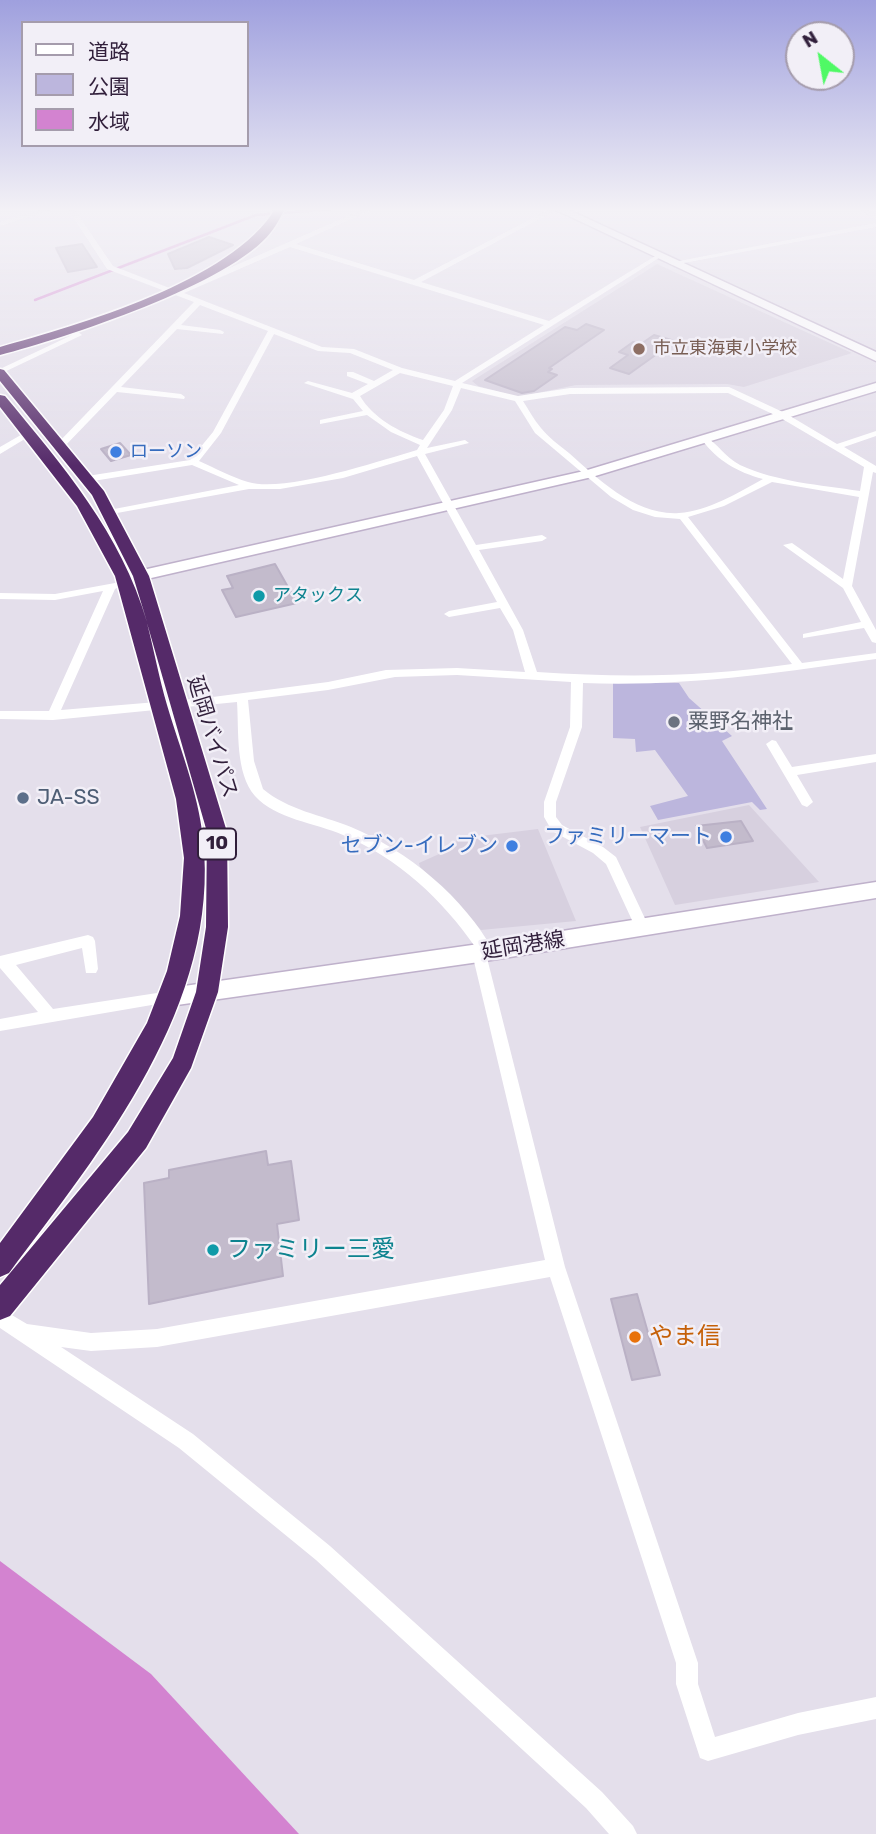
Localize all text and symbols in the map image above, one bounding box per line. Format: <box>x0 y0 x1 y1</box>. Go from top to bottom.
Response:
legend <box>21 21 248 147</box>
north arrow <box>785 21 855 91</box>
text: N <box>798 26 822 53</box>
text: 道路 <box>88 39 130 64</box>
text: 公園 <box>88 74 130 99</box>
text: 水域 <box>88 109 130 134</box>
place label: 市立東海東小学校 <box>653 338 797 360</box>
marker: 市立東海東小学校 <box>631 341 647 357</box>
place label: ローソン <box>130 441 202 463</box>
marker: ローソン <box>108 444 124 460</box>
place label: アタックス <box>273 585 363 607</box>
marker: アタックス <box>251 588 267 604</box>
street label: 延岡バイパス <box>182 673 242 801</box>
place label: 粟野名神社 <box>688 709 793 735</box>
marker: 粟野名神社 <box>666 714 682 730</box>
place label: JA-SS <box>37 785 100 811</box>
marker: JA-SS <box>15 790 31 806</box>
place label: ファミリーマート <box>544 824 712 850</box>
road number: 10 <box>198 828 236 860</box>
marker: ファミリーマート <box>718 829 734 845</box>
place label: セブン-イレブン <box>341 833 498 859</box>
marker: セブン-イレブン <box>504 838 520 854</box>
street label: 延岡港線 <box>480 927 566 965</box>
place label: ファミリー三愛 <box>227 1236 395 1264</box>
marker: ファミリー三愛 <box>205 1242 221 1258</box>
place label: やま信 <box>649 1323 721 1351</box>
marker: やま信 <box>627 1329 643 1345</box>

